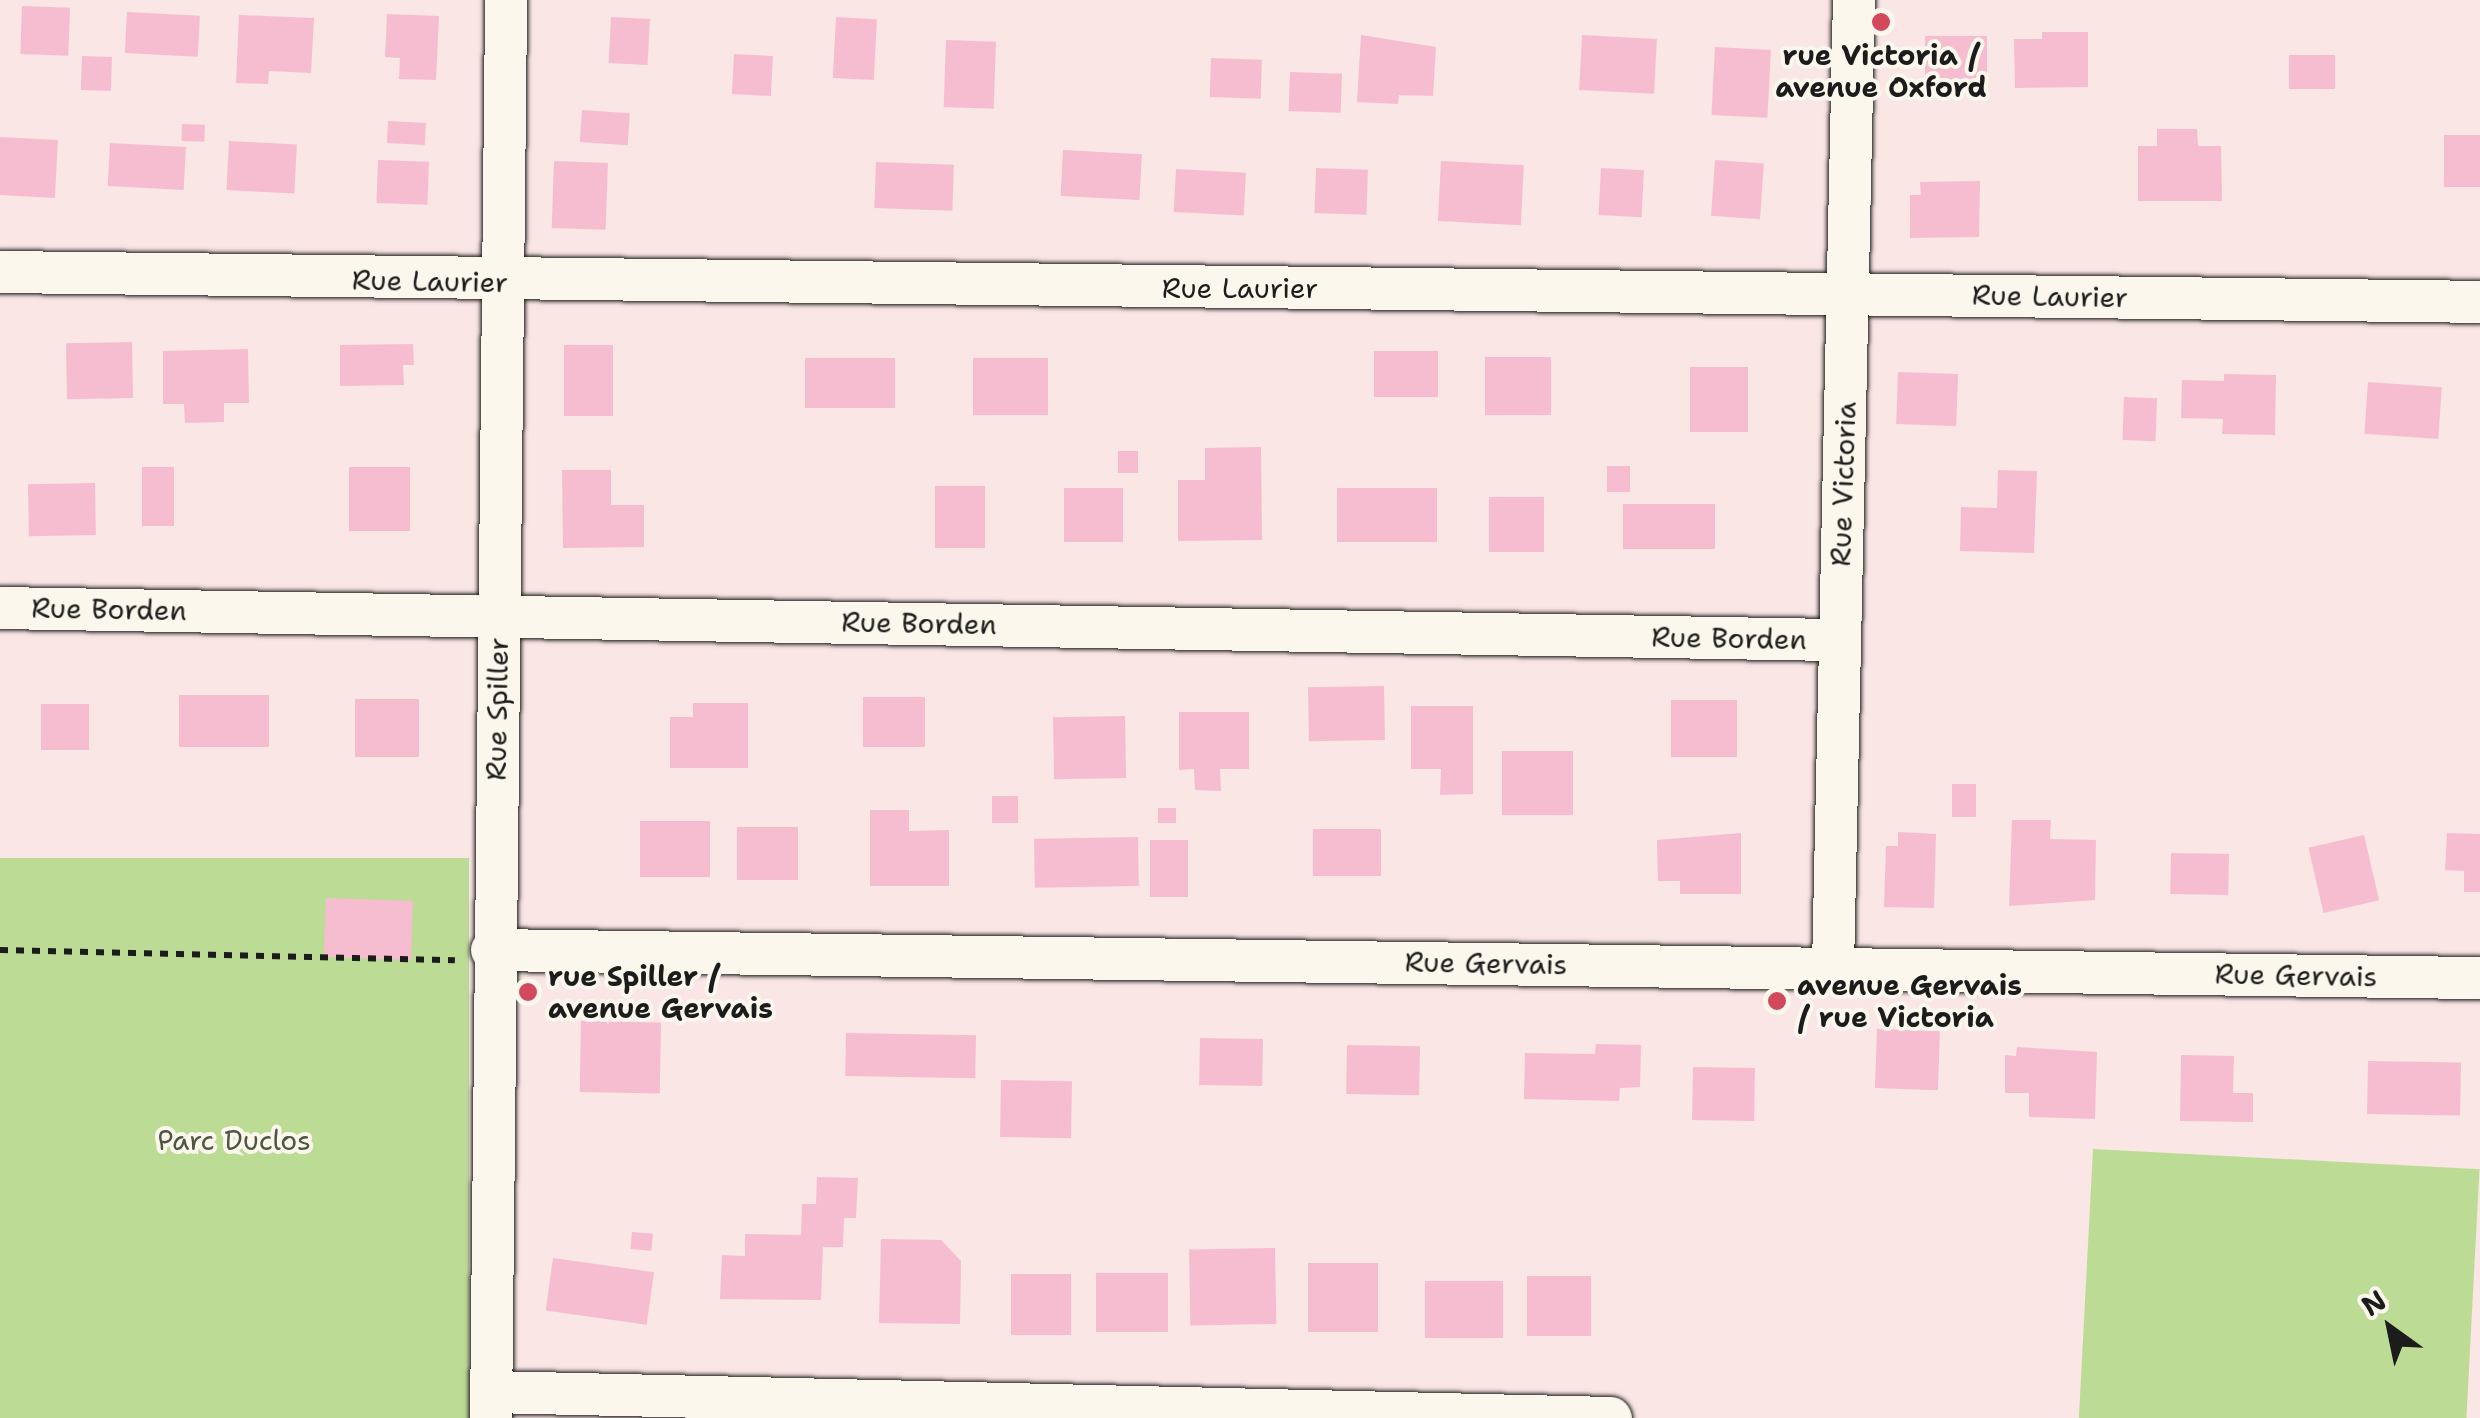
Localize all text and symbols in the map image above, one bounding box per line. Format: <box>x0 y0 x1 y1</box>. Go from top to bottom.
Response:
marker: rue Victoria / avenue Oxford <box>1870 11 1892 33</box>
place label: rue Victoria / avenue Oxford <box>1775 38 1987 104</box>
street label: Rue Laurier <box>352 263 508 299</box>
street label: Rue Laurier <box>1162 271 1318 305</box>
street label: Rue Laurier <box>1972 278 2128 314</box>
street label: Rue Victoria <box>1823 401 1863 567</box>
street label: Rue Borden <box>31 591 187 627</box>
street label: Rue Borden <box>841 605 997 641</box>
street label: Rue Borden <box>1651 620 1807 656</box>
street label: Rue Spiller <box>479 637 515 781</box>
street label: Rue Gervais <box>1404 945 1568 981</box>
street label: Rue Gervais <box>2214 957 2378 993</box>
place label: rue Spiller / avenue Gervais <box>548 959 773 1025</box>
place label: avenue Gervais / rue Victoria <box>1797 968 2022 1034</box>
marker: rue Spiller / avenue Gervais <box>517 981 539 1003</box>
marker: avenue Gervais / rue Victoria <box>1766 990 1788 1012</box>
park label: Parc Duclos <box>157 1123 311 1157</box>
north arrow <box>2340 1278 2440 1378</box>
text: N <box>2354 1281 2393 1325</box>

